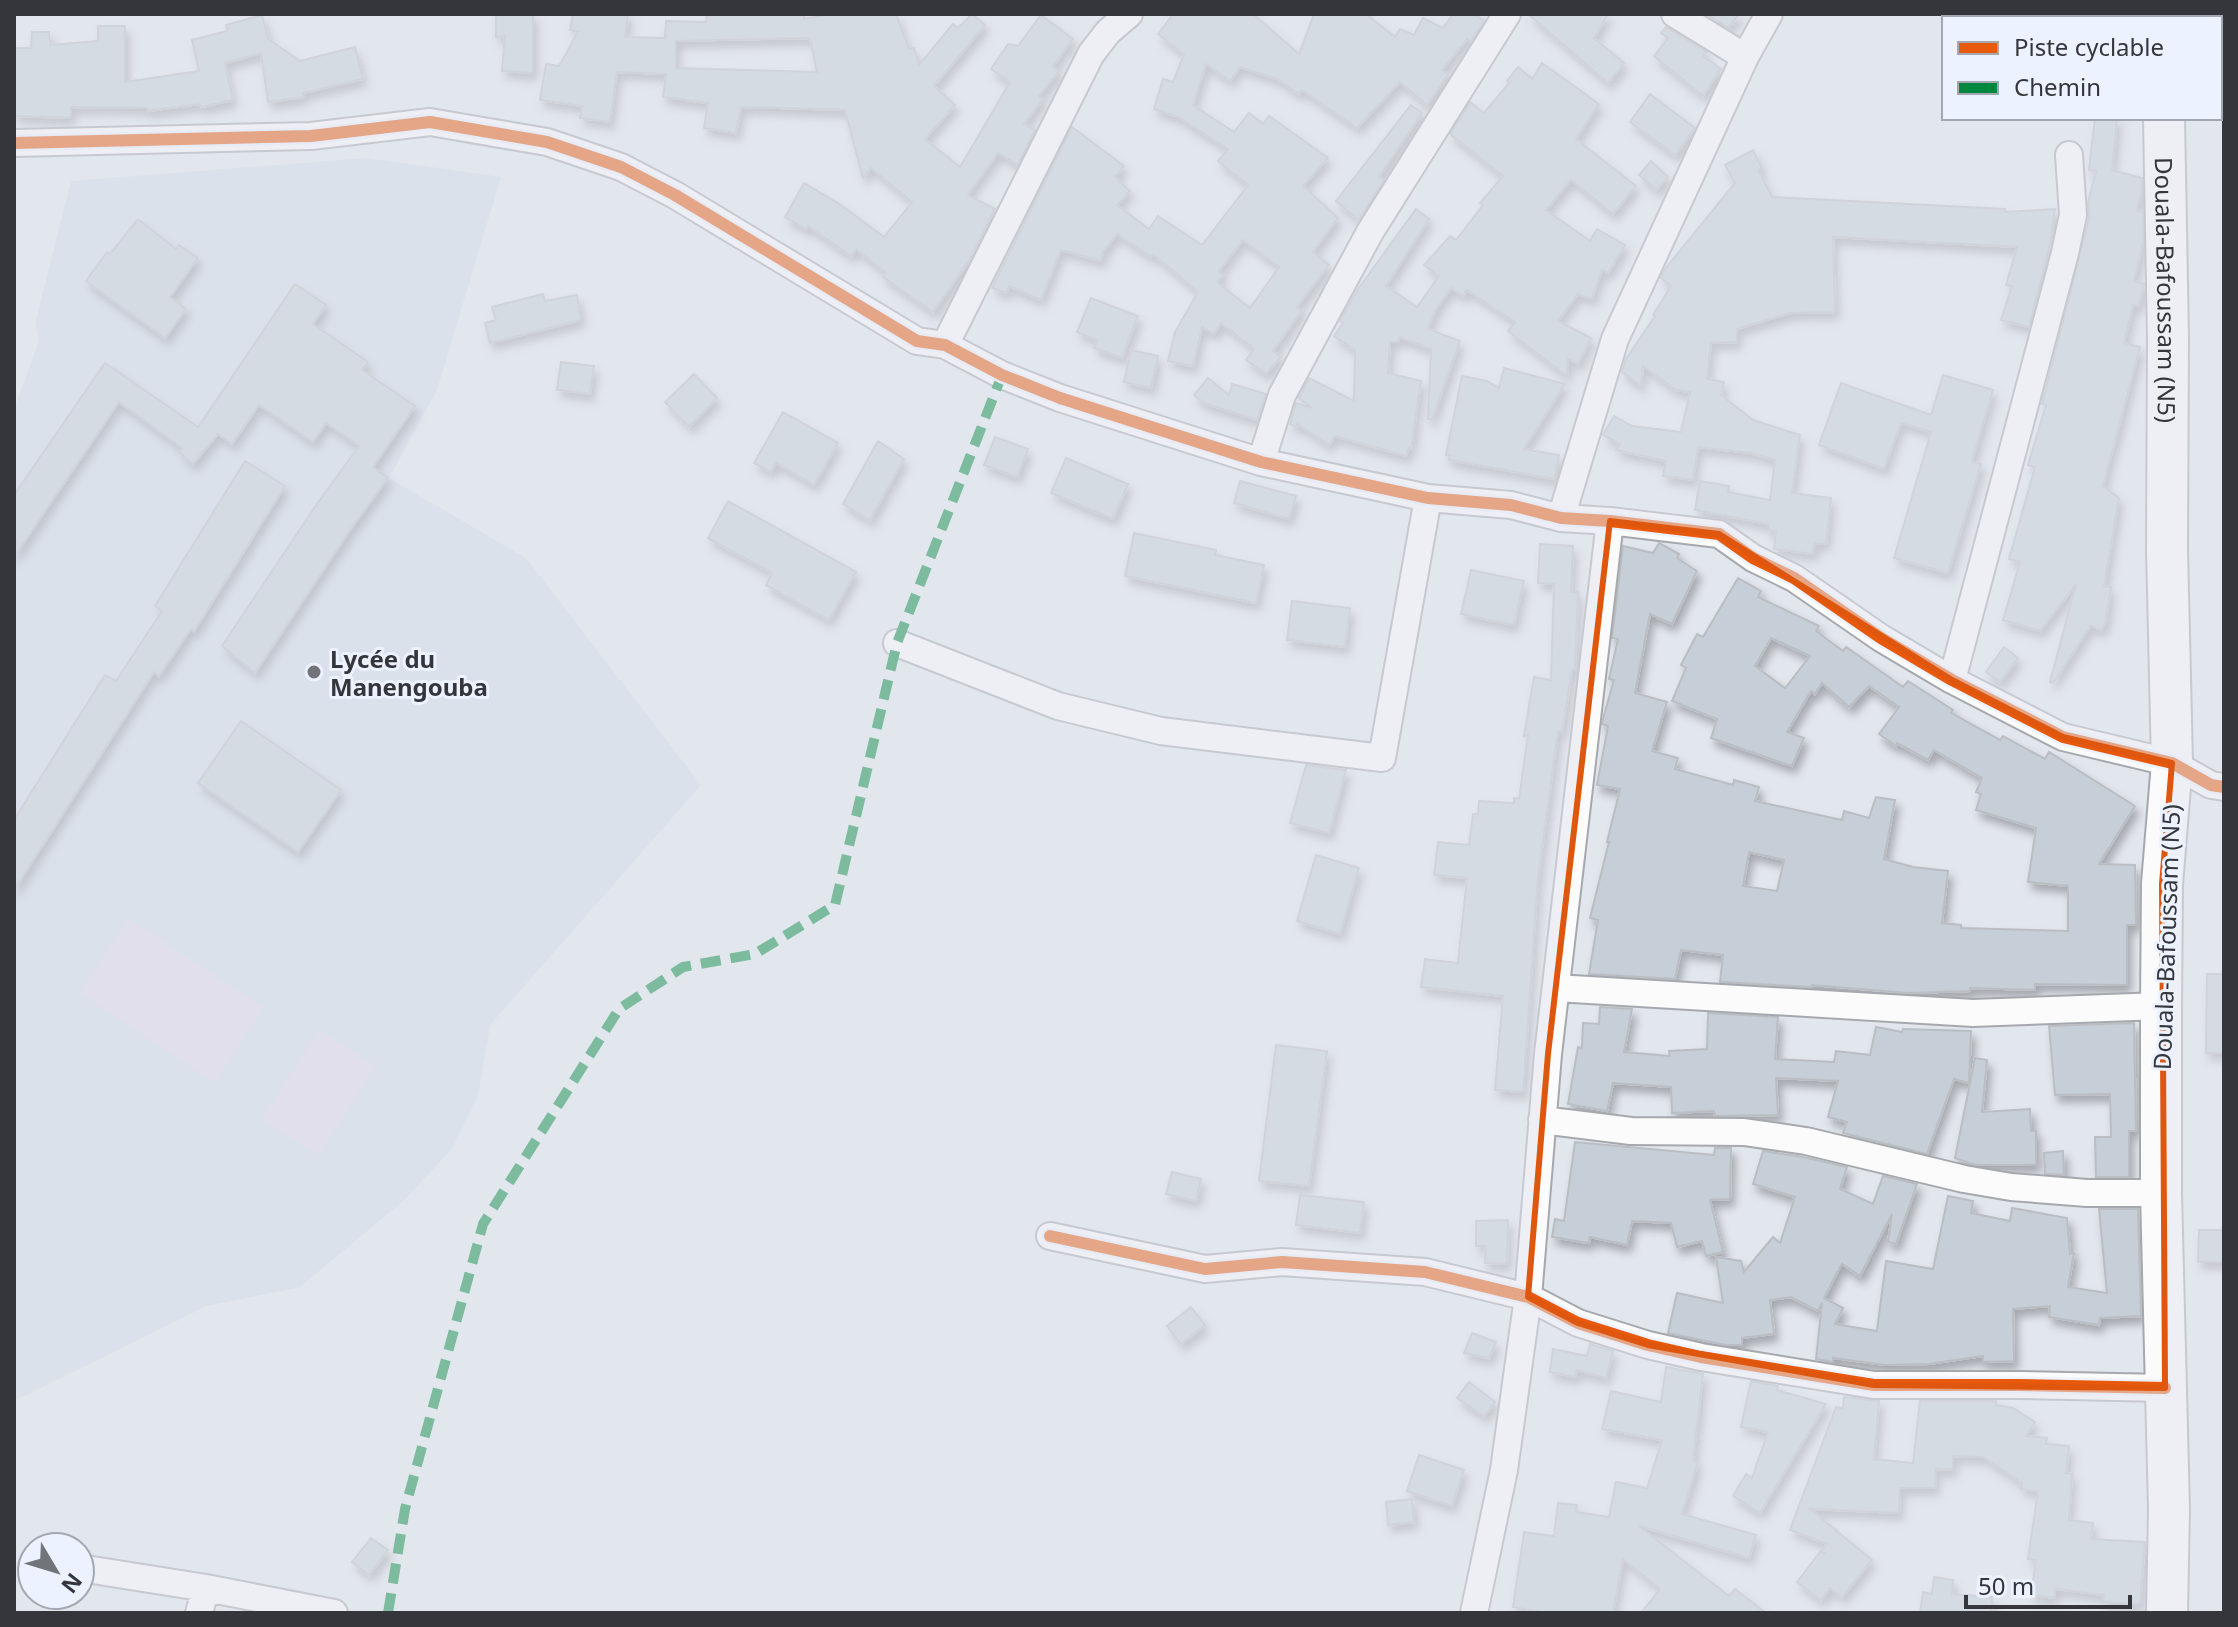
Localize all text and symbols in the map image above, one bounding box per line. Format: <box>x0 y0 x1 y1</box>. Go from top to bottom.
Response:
legend <box>1942 16 2222 120</box>
text: Piste cyclable <box>2014 30 2164 63</box>
text: Chemin <box>2014 70 2101 103</box>
street label: Douala-Bafoussam (N5) <box>2148 157 2185 423</box>
place label: Lycée du Manengouba <box>330 642 488 703</box>
marker: Lycée du Manengouba <box>305 663 323 681</box>
street label: Douala-Bafoussam (N5) <box>2145 804 2187 1070</box>
north arrow <box>16 1531 96 1611</box>
scale bar <box>1966 1559 2130 1609</box>
text: N <box>55 1568 90 1600</box>
text: 50 m <box>1978 1569 2034 1602</box>

